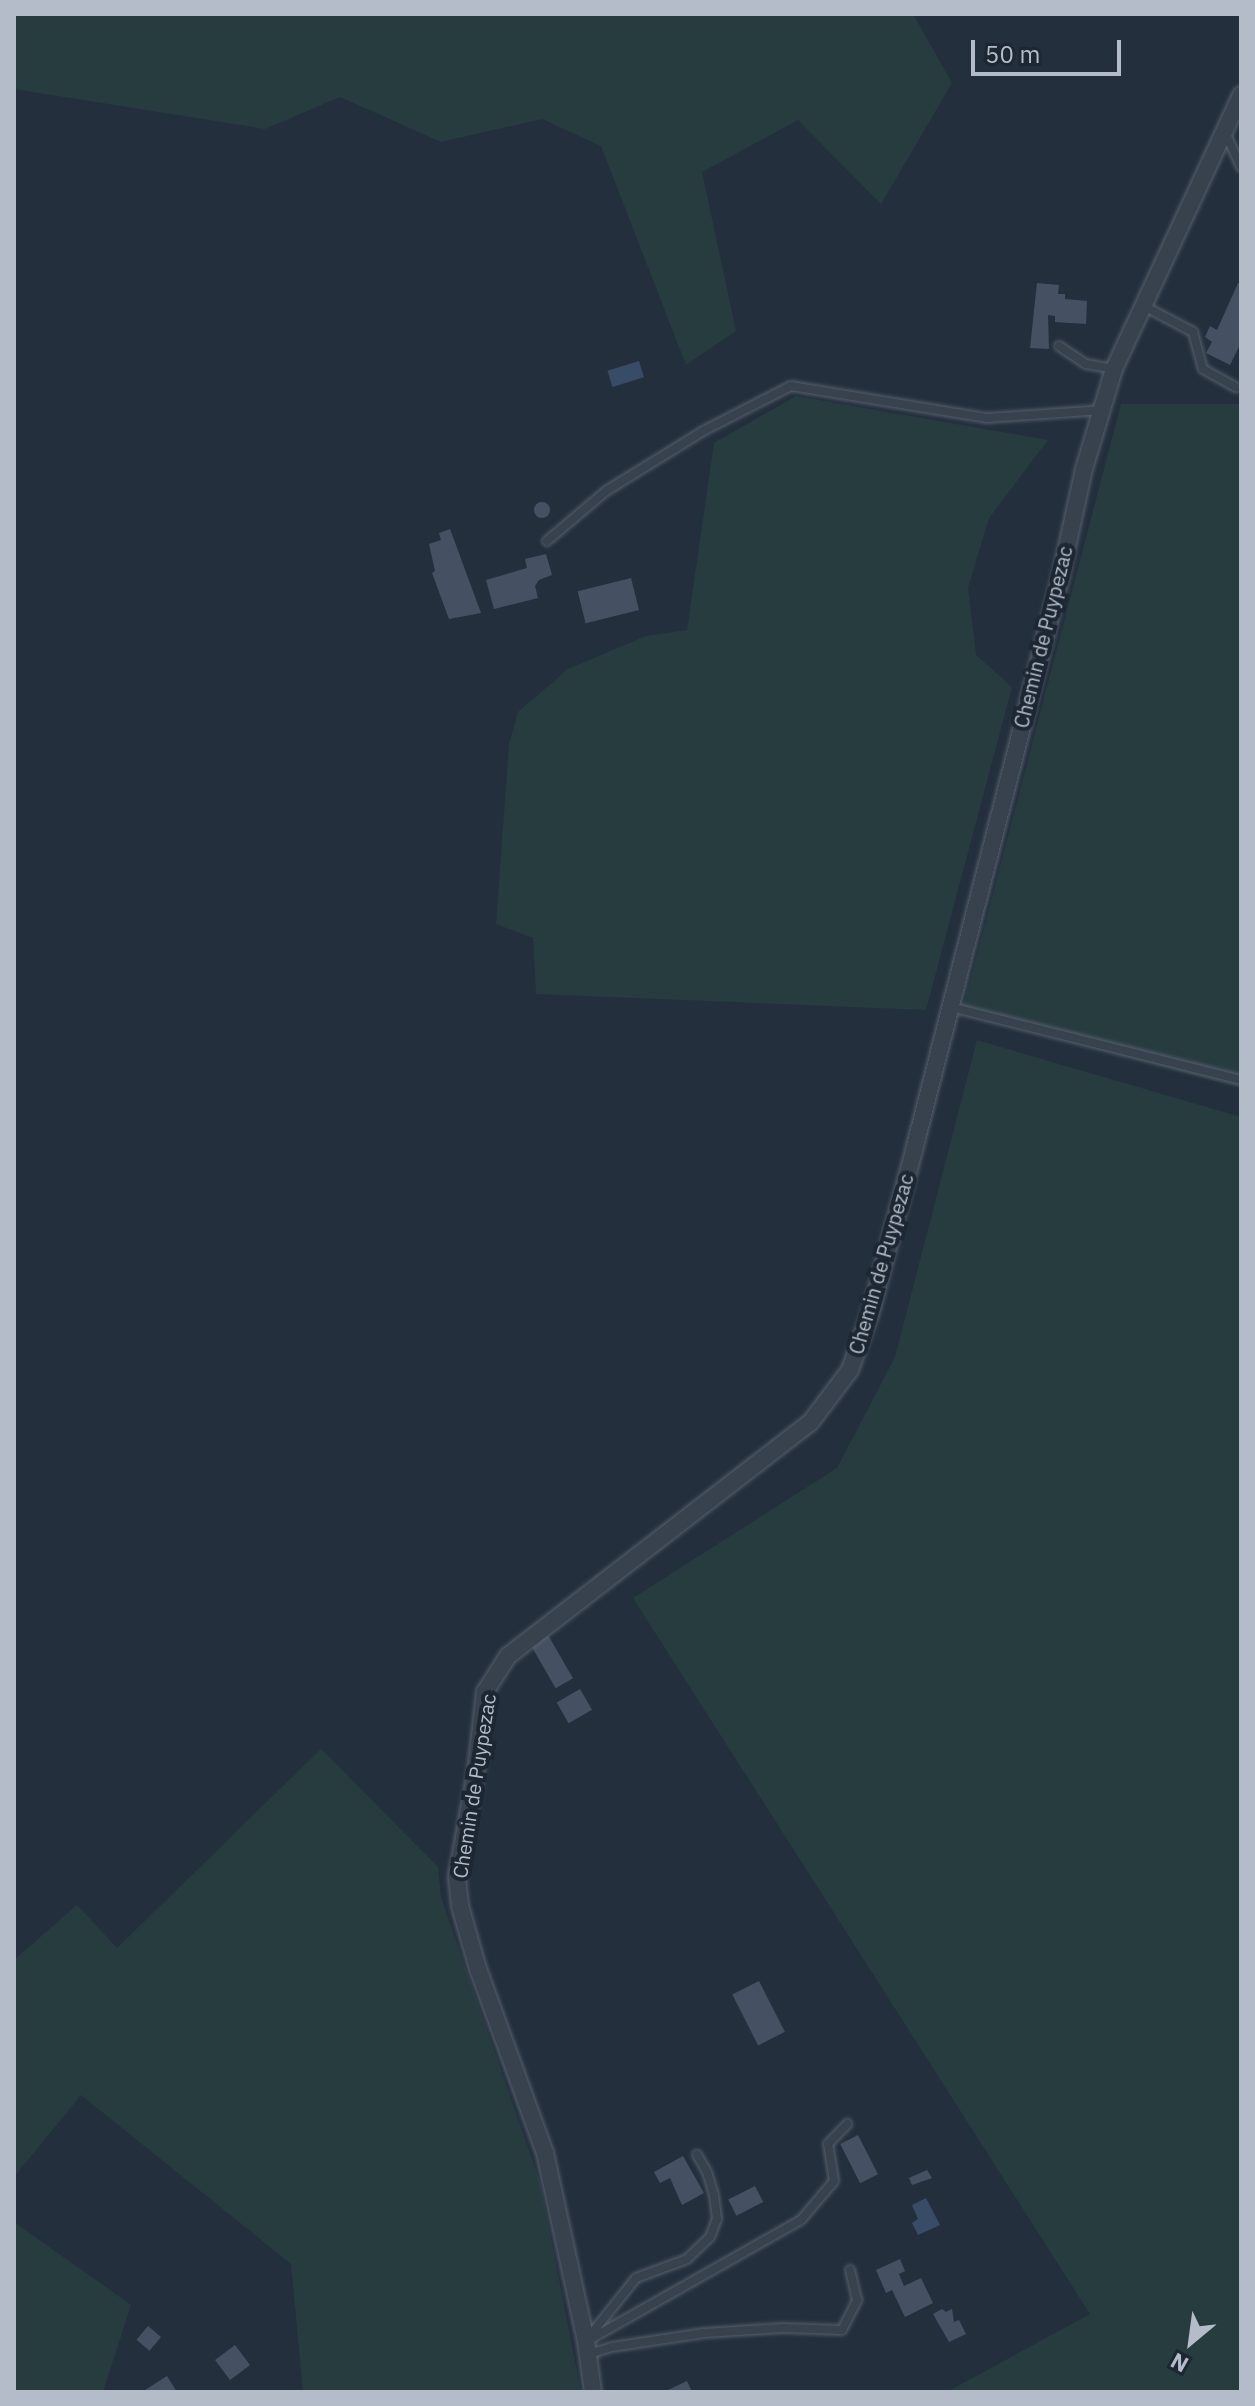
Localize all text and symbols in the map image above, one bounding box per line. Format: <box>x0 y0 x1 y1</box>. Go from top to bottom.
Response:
scale bar <box>975 24 1125 74</box>
text: 50 m <box>985 38 1040 70</box>
street label: Chemin de Puypezac <box>1009 544 1077 730</box>
street label: Chemin de Puypezac <box>844 1171 918 1357</box>
street label: Chemin de Puypezac <box>448 1692 500 1880</box>
north arrow <box>1151 2302 1231 2382</box>
text: N <box>1165 2347 1193 2380</box>

